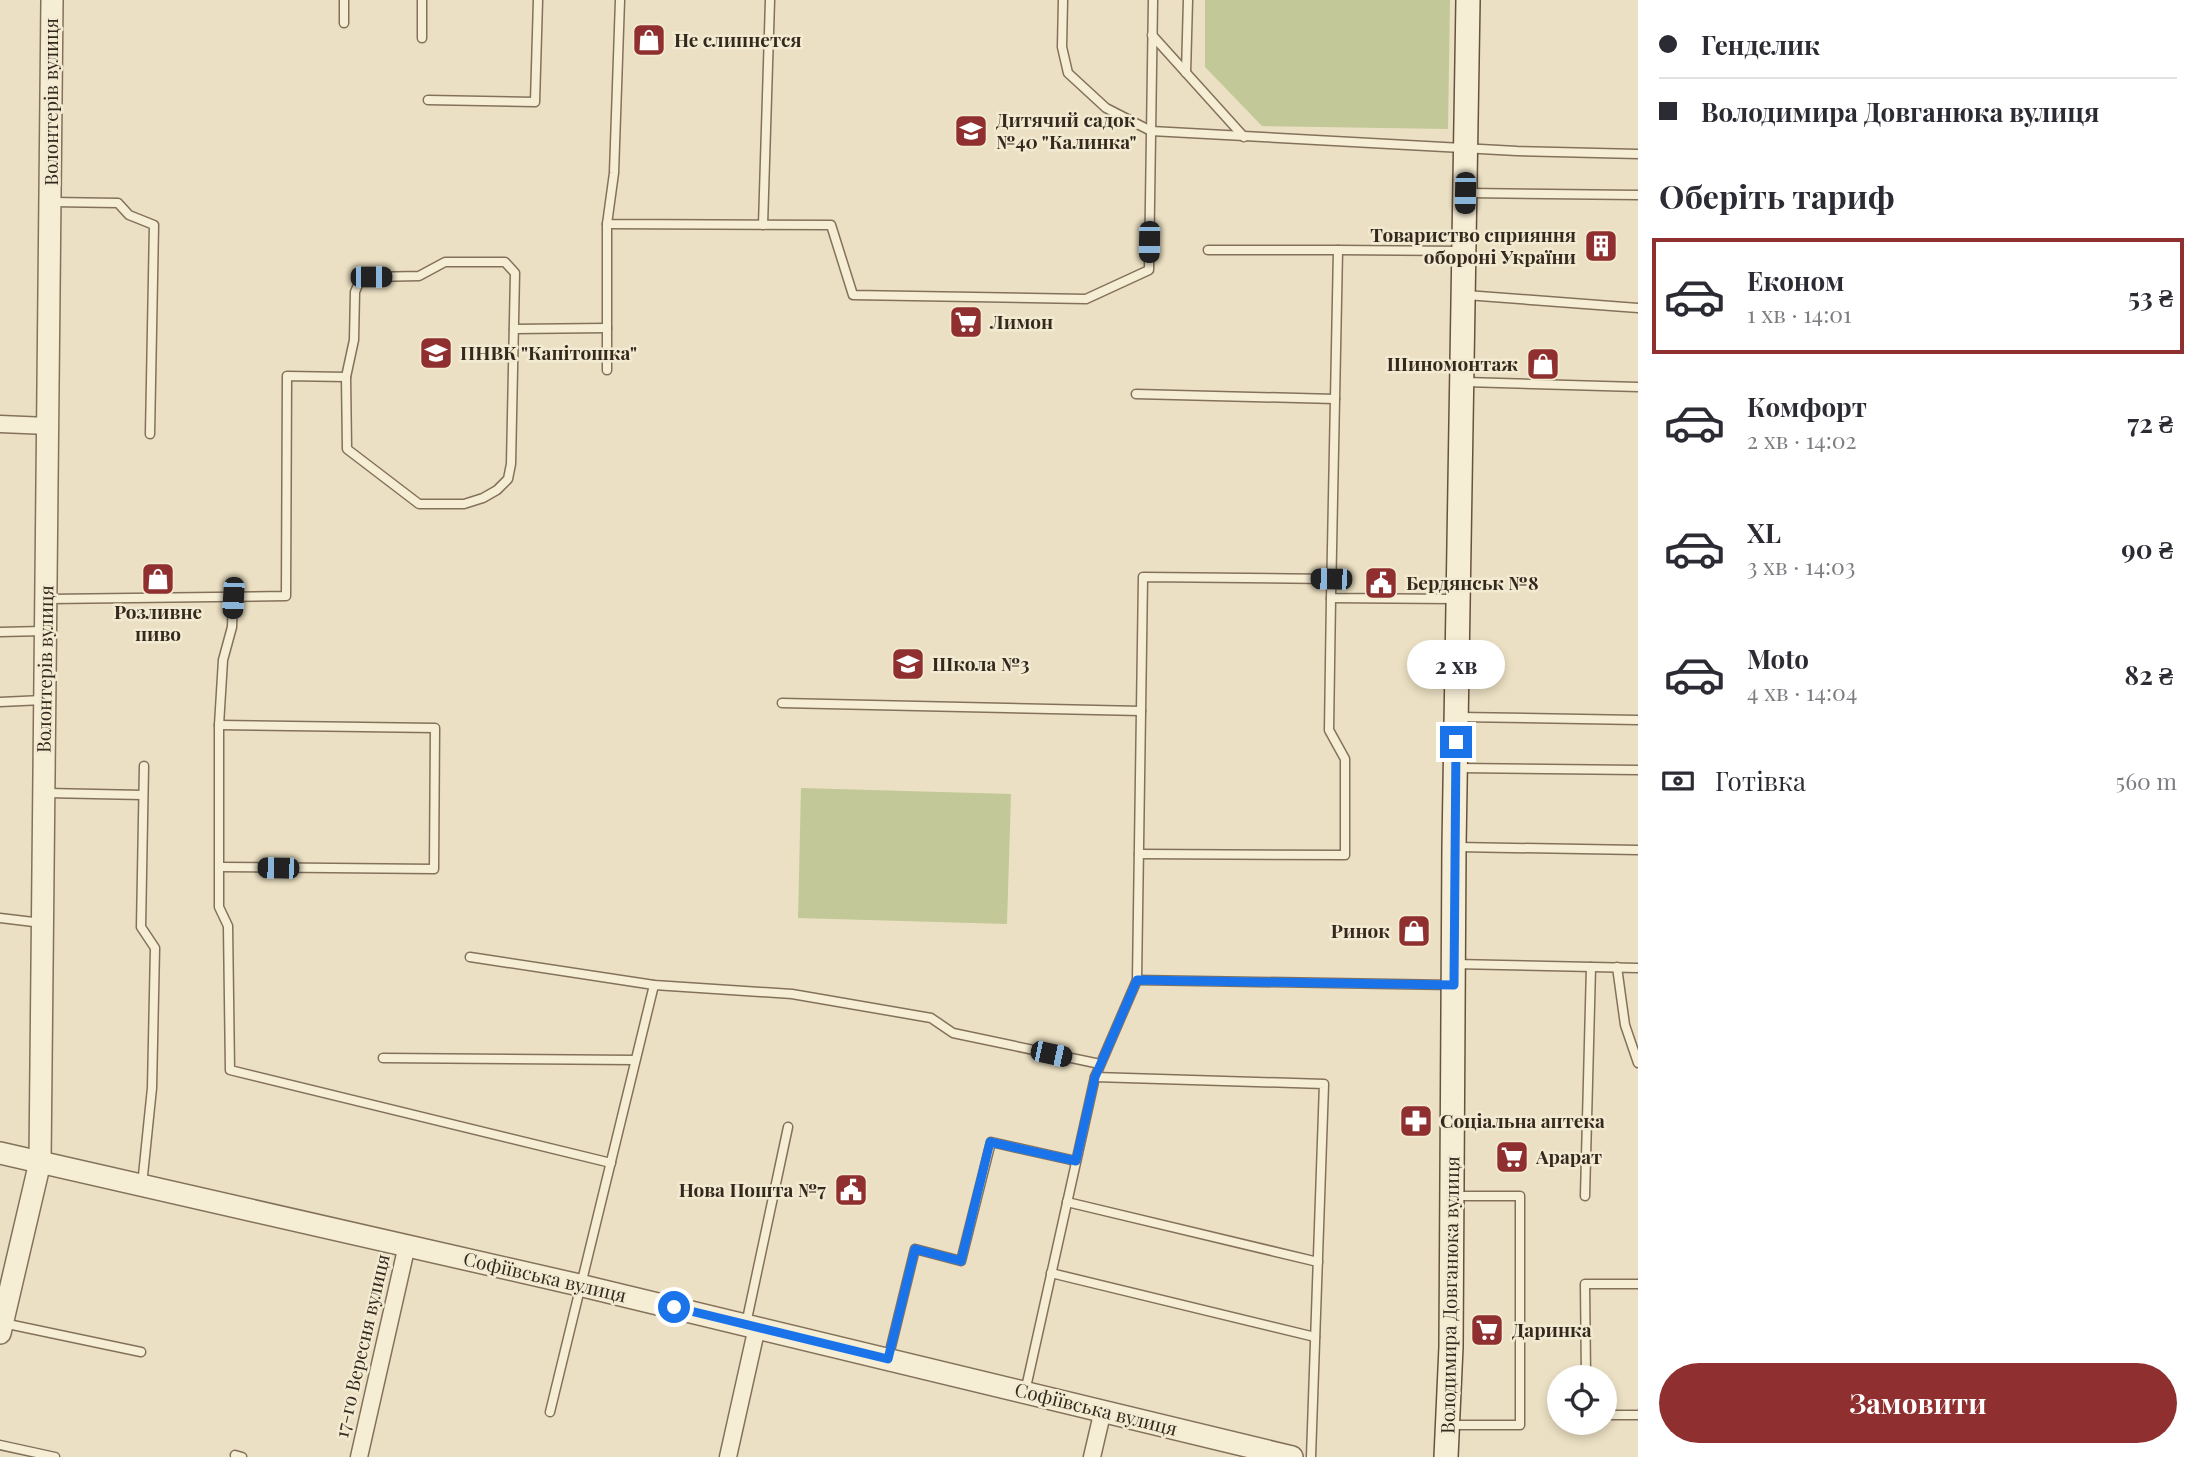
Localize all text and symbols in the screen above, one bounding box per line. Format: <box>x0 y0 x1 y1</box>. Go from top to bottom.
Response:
street label: Волонтерів вулиця <box>37 18 63 186</box>
shop icon: Не слипнется <box>630 21 668 59</box>
place label: Не слипнется <box>674 26 801 52</box>
text: Генделик <box>1701 27 1820 62</box>
text: Володимира Довганюка вулиця <box>1701 94 2099 129</box>
place label: Дитячий садок №40 "Калинка" <box>996 106 1137 154</box>
school or university icon: Дитячий садок №40 "Калинка" <box>952 112 990 150</box>
car <box>1455 172 1476 214</box>
text: Оберіть тариф <box>1659 174 1895 217</box>
car <box>1139 221 1160 263</box>
place label: Товариство сприяння обороні України <box>1370 221 1576 269</box>
building icon: Товариство сприяння обороні України <box>1582 227 1620 265</box>
text: Економ <box>1747 263 1844 298</box>
icon: car <box>1663 265 1726 328</box>
car <box>351 267 393 288</box>
text: 53 ₴ <box>2128 279 2173 314</box>
text: 1 хв · 14:01 <box>1747 298 1852 329</box>
supermarket icon: Лимон <box>947 303 985 341</box>
place label: Лимон <box>989 308 1053 334</box>
school or university icon: ПНВК "Капітошка" <box>417 334 455 372</box>
place label: ПНВК "Капітошка" <box>460 339 637 365</box>
shop icon: Шиномонтаж <box>1524 345 1562 383</box>
place label: Шиномонтаж <box>1387 350 1518 376</box>
text: Комфорт <box>1747 389 1867 424</box>
icon: car <box>1663 391 1726 454</box>
text: 72 ₴ <box>2127 405 2173 440</box>
text: 2 хв · 14:02 <box>1747 424 1857 455</box>
text: XL <box>1747 515 1781 550</box>
icon: car <box>1663 517 1726 580</box>
text: 90 ₴ <box>2121 531 2173 566</box>
text: 3 хв · 14:03 <box>1747 550 1855 581</box>
shop icon: Розливне пиво <box>139 560 177 598</box>
public building icon: Бердянськ №8 <box>1362 564 1400 602</box>
car <box>1310 568 1353 590</box>
place label: Бердянськ №8 <box>1406 569 1539 595</box>
car <box>222 576 245 620</box>
street label: Волонтерів вулиця <box>30 585 58 753</box>
place label: Розливне пиво <box>114 598 202 646</box>
callout: 2 хв <box>1407 640 1505 690</box>
text: Moto <box>1747 641 1809 676</box>
icon: car <box>1663 643 1726 706</box>
school or university icon: Школа №3 <box>889 645 927 683</box>
text: 2 хв <box>1435 649 1477 680</box>
place label: Школа №3 <box>932 650 1030 676</box>
text: 82 ₴ <box>2125 657 2173 692</box>
text: 4 хв · 14:04 <box>1747 676 1857 707</box>
route end <box>1440 726 1472 758</box>
icon: cash <box>1659 762 1697 800</box>
text: Готівка <box>1715 763 1806 798</box>
text: 560 m <box>2116 765 2177 796</box>
car <box>257 857 300 879</box>
shop icon: Ринок <box>1395 912 1433 950</box>
place label: Ринок <box>1331 917 1390 943</box>
car <box>1029 1039 1074 1069</box>
pharmacy icon: Соціальна аптека <box>1397 1102 1435 1140</box>
place label: Соціальна аптека <box>1440 1107 1605 1133</box>
supermarket icon: Арарат <box>1493 1138 1531 1176</box>
place label: Арарат <box>1535 1143 1602 1169</box>
street label: Володимира Довганюка вулиця <box>1434 1156 1464 1434</box>
public building icon: Нова Пошта №7 <box>832 1171 870 1209</box>
place label: Нова Пошта №7 <box>679 1176 826 1202</box>
street label: Софіївська вулиця <box>461 1245 629 1307</box>
street label: 17-го Вересня вулиця <box>327 1251 395 1440</box>
route start <box>658 1291 690 1323</box>
supermarket icon: Даринка <box>1468 1311 1506 1349</box>
place label: Даринка <box>1512 1316 1592 1342</box>
button: Замовити <box>1659 1363 2177 1443</box>
map controls <box>1547 1365 1617 1435</box>
button: locate <box>1547 1365 1617 1435</box>
street label: Софіївська вулиця <box>1012 1375 1180 1441</box>

